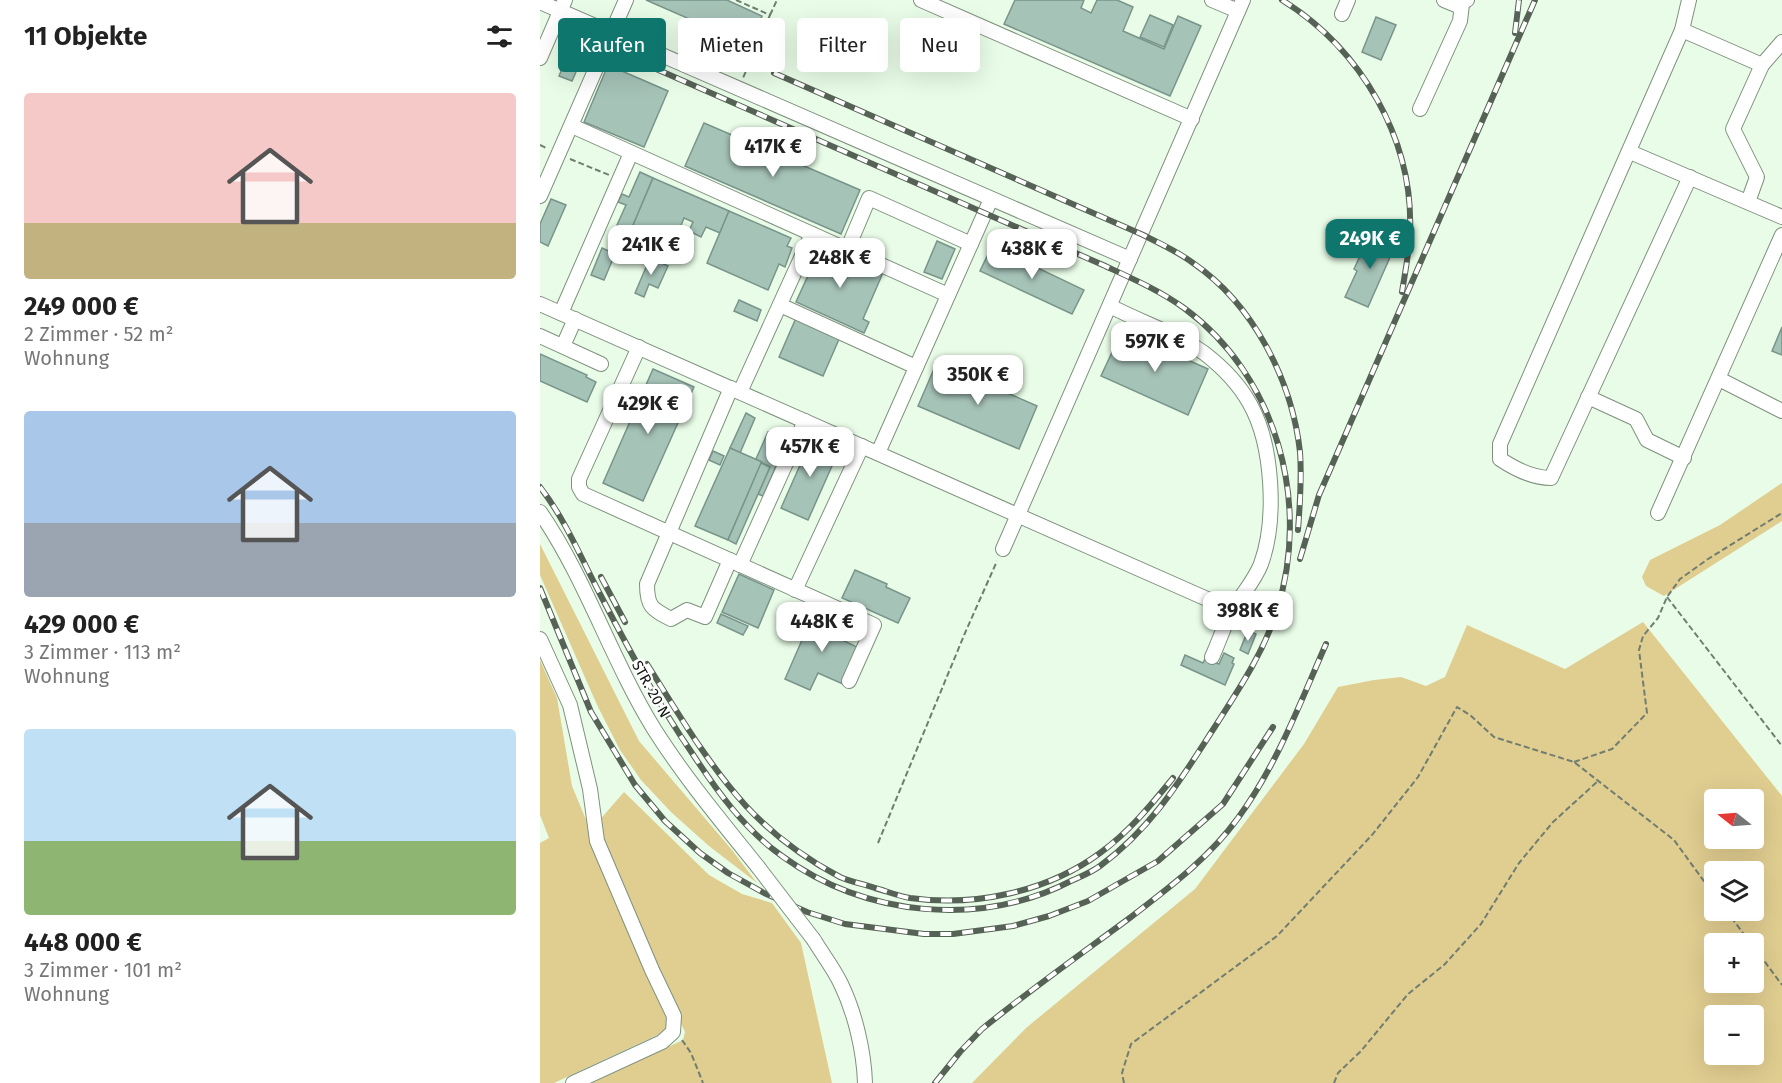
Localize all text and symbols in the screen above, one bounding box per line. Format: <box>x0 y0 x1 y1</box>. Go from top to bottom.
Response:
chip: Kaufen <box>558 18 666 72</box>
chip: Mieten <box>678 18 785 72</box>
chip: Filter <box>797 18 888 72</box>
chip: Neu <box>900 18 980 72</box>
icon: filters <box>483 20 516 53</box>
text: 11 Objekte <box>24 21 147 52</box>
pin: 417K € <box>724 127 822 178</box>
icon: home <box>216 132 324 240</box>
text: 417K € <box>744 134 802 158</box>
pin: 249K € <box>1321 219 1419 270</box>
pin: 241K € <box>602 225 700 276</box>
text: 249K € <box>1339 226 1401 250</box>
pin: 438K € <box>983 229 1081 280</box>
text: 241K € <box>622 232 680 256</box>
text: 438K € <box>1001 236 1063 260</box>
pin: 248K € <box>791 238 889 289</box>
text: 248K € <box>809 245 871 269</box>
text: 249 000 € <box>24 291 139 322</box>
text: 2 Zimmer · 52 m² <box>24 322 174 346</box>
pin: 597K € <box>1106 322 1204 373</box>
text: 597K € <box>1125 329 1185 353</box>
text: Wohnung <box>24 346 109 370</box>
pin: 350K € <box>929 355 1027 406</box>
text: 350K € <box>947 362 1009 386</box>
pin: 429K € <box>599 384 697 435</box>
text: 429K € <box>617 391 679 415</box>
pin: 457K € <box>761 427 859 478</box>
text: 457K € <box>780 434 840 458</box>
icon: home <box>216 450 324 558</box>
pin: 398K € <box>1199 591 1297 642</box>
text: 398K € <box>1217 598 1279 622</box>
pin: 448K € <box>773 602 871 653</box>
text: 429 000 € <box>24 609 139 640</box>
text: 448K € <box>790 609 854 633</box>
text: 3 Zimmer · 113 m² <box>24 640 181 664</box>
street label: STR. 20 N <box>628 657 674 721</box>
text: Wohnung <box>24 664 109 688</box>
icon: home <box>216 768 324 876</box>
north arrow <box>1704 789 1764 849</box>
map controls <box>1704 789 1764 1065</box>
button: layers <box>1704 861 1764 921</box>
text: 448 000 € <box>24 927 142 958</box>
button: + <box>1704 933 1764 993</box>
text: 3 Zimmer · 101 m² <box>24 958 182 982</box>
text: Wohnung <box>24 982 109 1006</box>
button: − <box>1704 1005 1764 1065</box>

